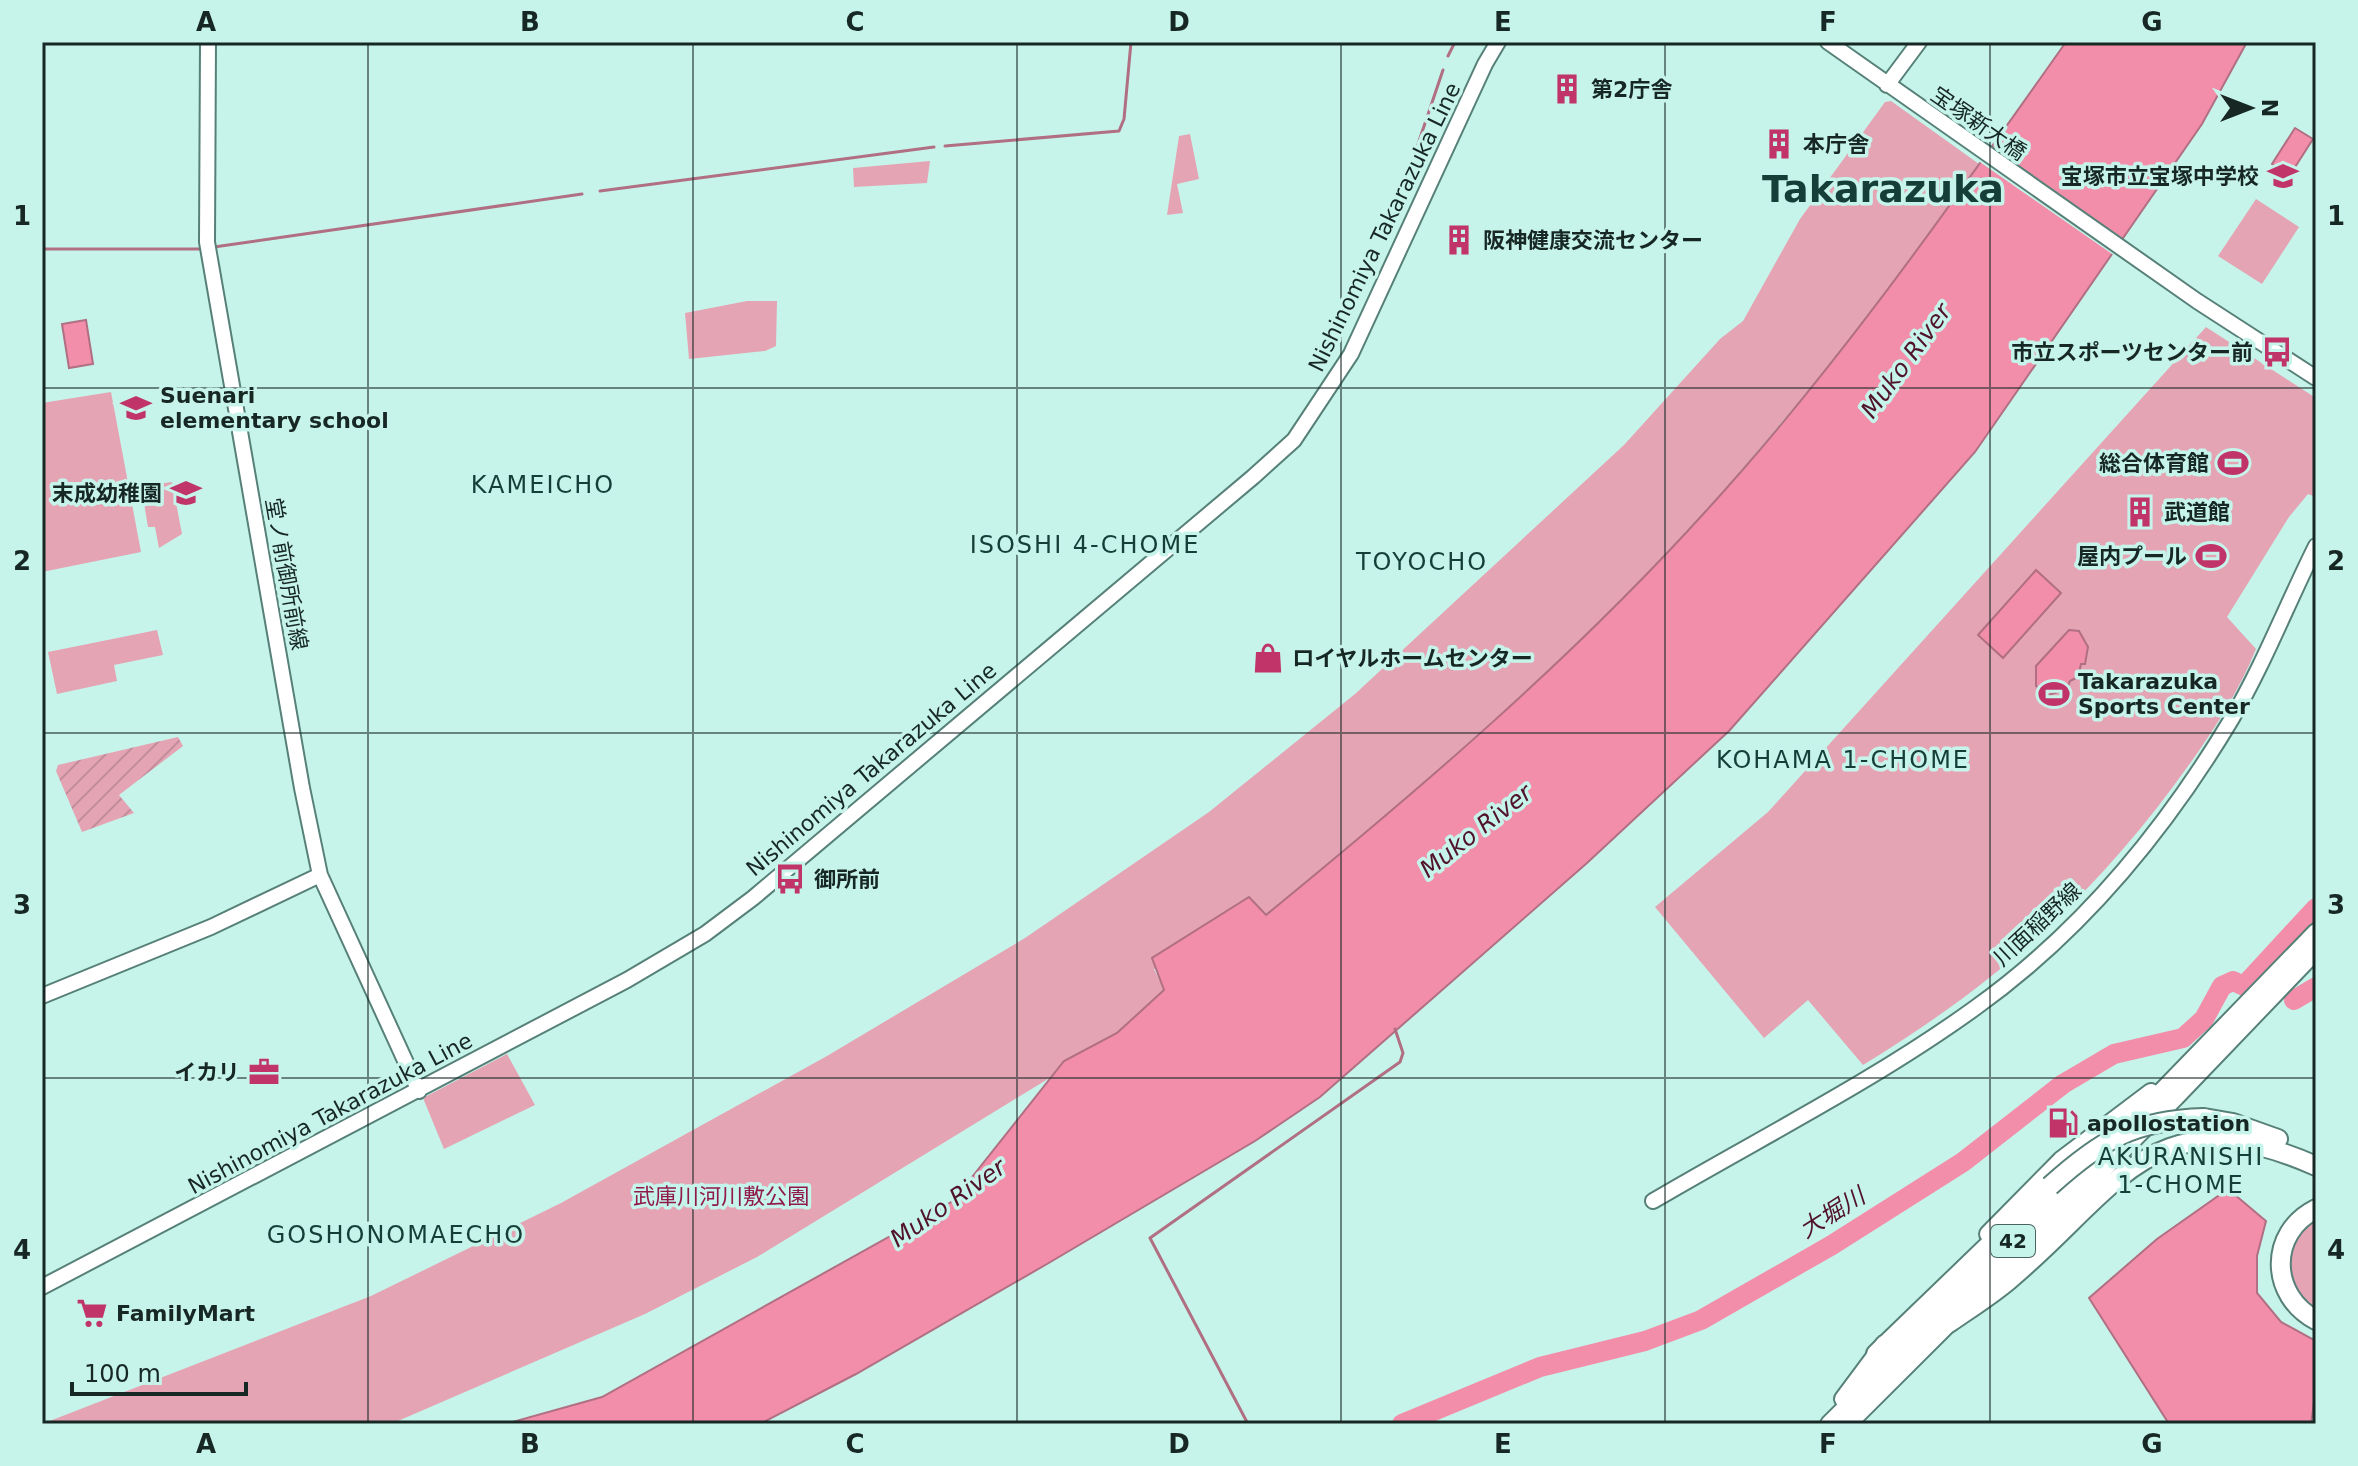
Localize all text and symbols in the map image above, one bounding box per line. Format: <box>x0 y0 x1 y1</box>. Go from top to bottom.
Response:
text: A <box>196 7 216 37</box>
text: B <box>520 7 540 37</box>
text: C <box>845 7 865 37</box>
text: D <box>1168 7 1190 37</box>
text: E <box>1494 7 1512 37</box>
text: F <box>1819 7 1837 37</box>
text: G <box>2141 7 2163 37</box>
north arrow <box>2210 68 2290 148</box>
building icon: 第2庁舎 <box>1550 72 1584 106</box>
place label: 第2庁舎 <box>1591 77 1672 102</box>
street label: Nishinomiya Takarazuka Line <box>1303 79 1465 376</box>
street label: 宝塚新大橋 <box>1926 82 2031 165</box>
text: N <box>2257 99 2282 117</box>
building icon: 本庁舎 <box>1762 127 1796 161</box>
place label: 本庁舎 <box>1803 132 1869 157</box>
school or university icon: 宝塚市立宝塚中学校 <box>2266 159 2300 193</box>
place label: 宝塚市立宝塚中学校 <box>2061 164 2259 189</box>
district label: Takarazuka <box>1762 167 2004 211</box>
text: 1 <box>13 201 31 231</box>
text: 1 <box>2327 201 2345 231</box>
building icon: 阪神健康交流センター <box>1442 223 1476 257</box>
place label: 阪神健康交流センター <box>1483 228 1703 253</box>
water label: Muko River <box>1855 297 1958 424</box>
bus stop icon: 市立スポーツセンター前 <box>2260 335 2294 369</box>
place label: 市立スポーツセンター前 <box>2011 340 2253 365</box>
place label: Suenari elementary school <box>160 383 389 433</box>
school or university icon: Suenari elementary school <box>119 391 153 425</box>
sports icon: 総合体育館 <box>2216 446 2250 480</box>
place label: 総合体育館 <box>2099 451 2209 476</box>
district label: KAMEICHO <box>471 471 615 499</box>
school or university icon: 末成幼稚園 <box>169 476 203 510</box>
place label: 末成幼稚園 <box>52 481 162 506</box>
building icon: 武道館 <box>2123 495 2157 529</box>
street label: 堂ノ前御所前線 <box>261 496 312 652</box>
place label: 武道館 <box>2164 500 2230 525</box>
district label: ISOSHI 4-CHOME <box>970 531 1200 559</box>
sports icon: 屋内プール <box>2194 539 2228 573</box>
place label: 屋内プール <box>2077 544 2187 569</box>
text: 2 <box>13 546 31 576</box>
text: 2 <box>2327 546 2345 576</box>
district label: TOYOCHO <box>1355 548 1488 576</box>
shop icon: ロイヤルホームセンター <box>1251 641 1285 675</box>
place label: ロイヤルホームセンター <box>1292 646 1533 671</box>
street label: Nishinomiya Takarazuka Line <box>741 657 1001 881</box>
place label: Takarazuka Sports Center <box>2078 669 2250 719</box>
sports icon: Takarazuka Sports Center <box>2037 677 2071 711</box>
district label: KOHAMA 1-CHOME <box>1716 746 1970 774</box>
water label: Muko River <box>1414 777 1539 883</box>
bus stop icon: 御所前 <box>773 862 807 896</box>
place label: 御所前 <box>814 867 880 892</box>
street label: 川面稲野線 <box>1989 878 2086 971</box>
text: 3 <box>13 890 31 920</box>
text: 3 <box>2327 890 2345 920</box>
street label: Nishinomiya Takarazuka Line <box>184 1028 477 1199</box>
office icon: イカリ <box>247 1055 281 1089</box>
place label: イカリ <box>174 1060 240 1085</box>
fuel station icon: apollostation <box>2046 1106 2080 1140</box>
place label: apollostation <box>2087 1111 2250 1136</box>
district label: AKURANISHI 1-CHOME <box>2098 1143 2264 1199</box>
water label: Muko River <box>885 1152 1013 1253</box>
water label: 大堀川 <box>1794 1180 1872 1244</box>
park label: 武庫川河川敷公園 <box>633 1184 809 1209</box>
district label: GOSHONOMAECHO <box>267 1221 525 1249</box>
road number: 42 <box>1991 1225 2035 1257</box>
text: 4 <box>13 1235 31 1265</box>
text: 4 <box>2327 1235 2345 1265</box>
supermarket icon: FamilyMart <box>75 1296 109 1330</box>
place label: FamilyMart <box>116 1301 256 1326</box>
scale bar <box>72 1346 246 1396</box>
text: 100 m <box>84 1360 161 1388</box>
text: A <box>196 1429 216 1459</box>
text: B <box>520 1429 540 1459</box>
text: C <box>845 1429 865 1459</box>
text: D <box>1168 1429 1190 1459</box>
text: E <box>1494 1429 1512 1459</box>
text: F <box>1819 1429 1837 1459</box>
text: G <box>2141 1429 2163 1459</box>

